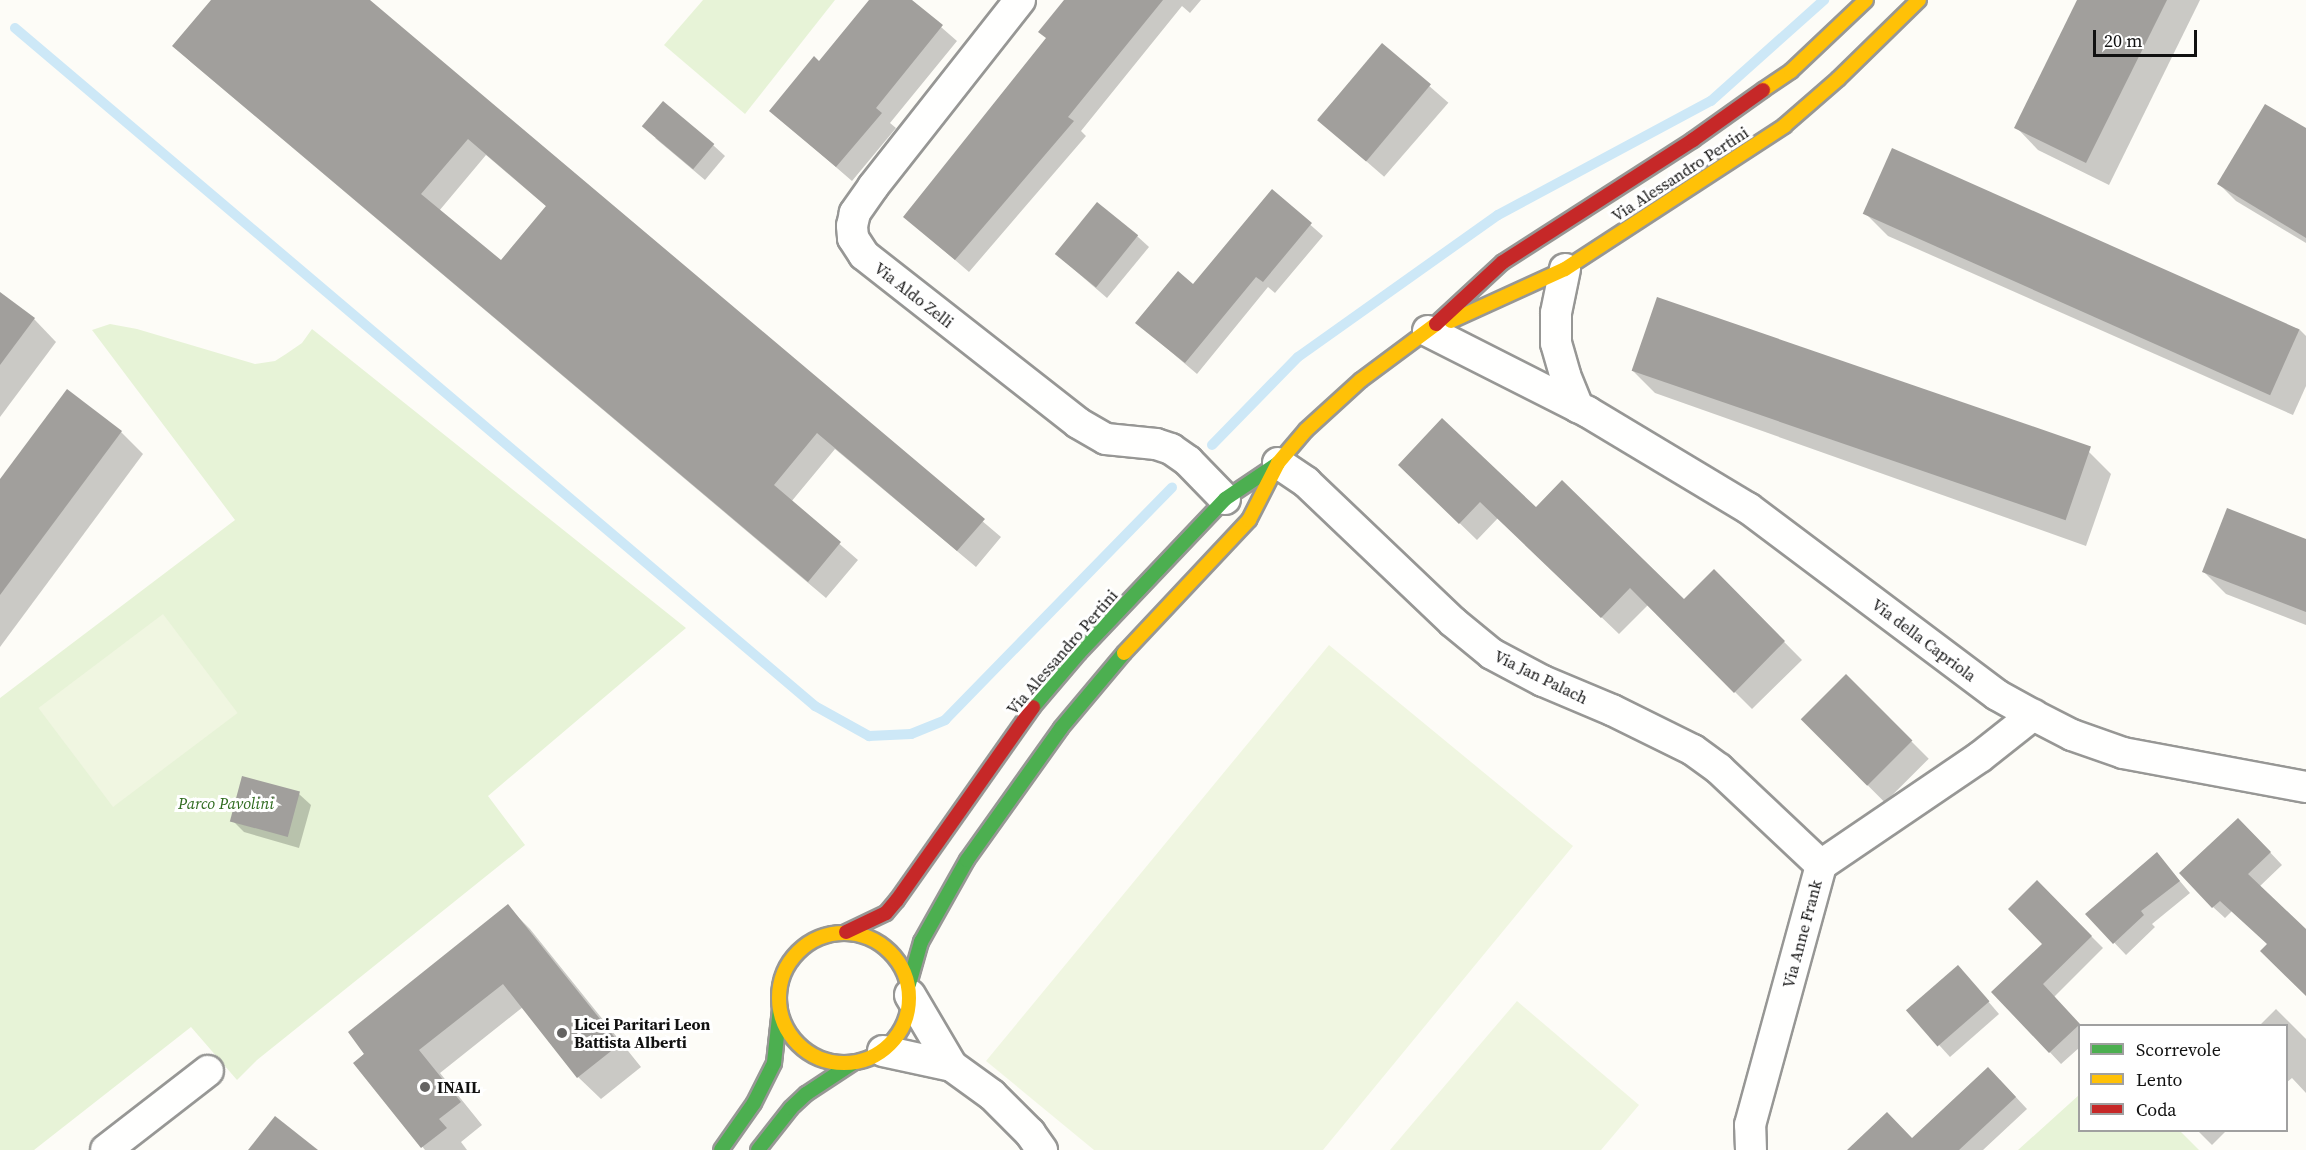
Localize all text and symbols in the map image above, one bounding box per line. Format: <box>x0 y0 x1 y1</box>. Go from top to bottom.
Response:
scale bar <box>2096 18 2200 56</box>
text: 20 m <box>2104 28 2142 53</box>
street label: Via Alessandro Pertini <box>1608 123 1752 225</box>
street label: Via Aldo Zelli <box>871 258 957 332</box>
street label: Via Alessandro Pertini <box>1003 586 1121 718</box>
street label: Via della Capriola <box>1868 595 1980 685</box>
street label: Via Jan Palach <box>1491 646 1591 708</box>
park label: Parco Pavolini <box>178 793 274 813</box>
street label: Via Anne Frank <box>1778 878 1826 990</box>
place label: Licei Paritari Leon Battista Alberti <box>574 1014 710 1052</box>
legend <box>2078 1024 2288 1132</box>
marker: Licei Paritari Leon Battista Alberti <box>555 1026 569 1040</box>
text: Scorrevole <box>2136 1037 2221 1062</box>
text: Lento <box>2136 1067 2182 1092</box>
place label: INAIL <box>437 1077 480 1097</box>
marker: INAIL <box>418 1080 432 1094</box>
text: Coda <box>2136 1097 2176 1122</box>

